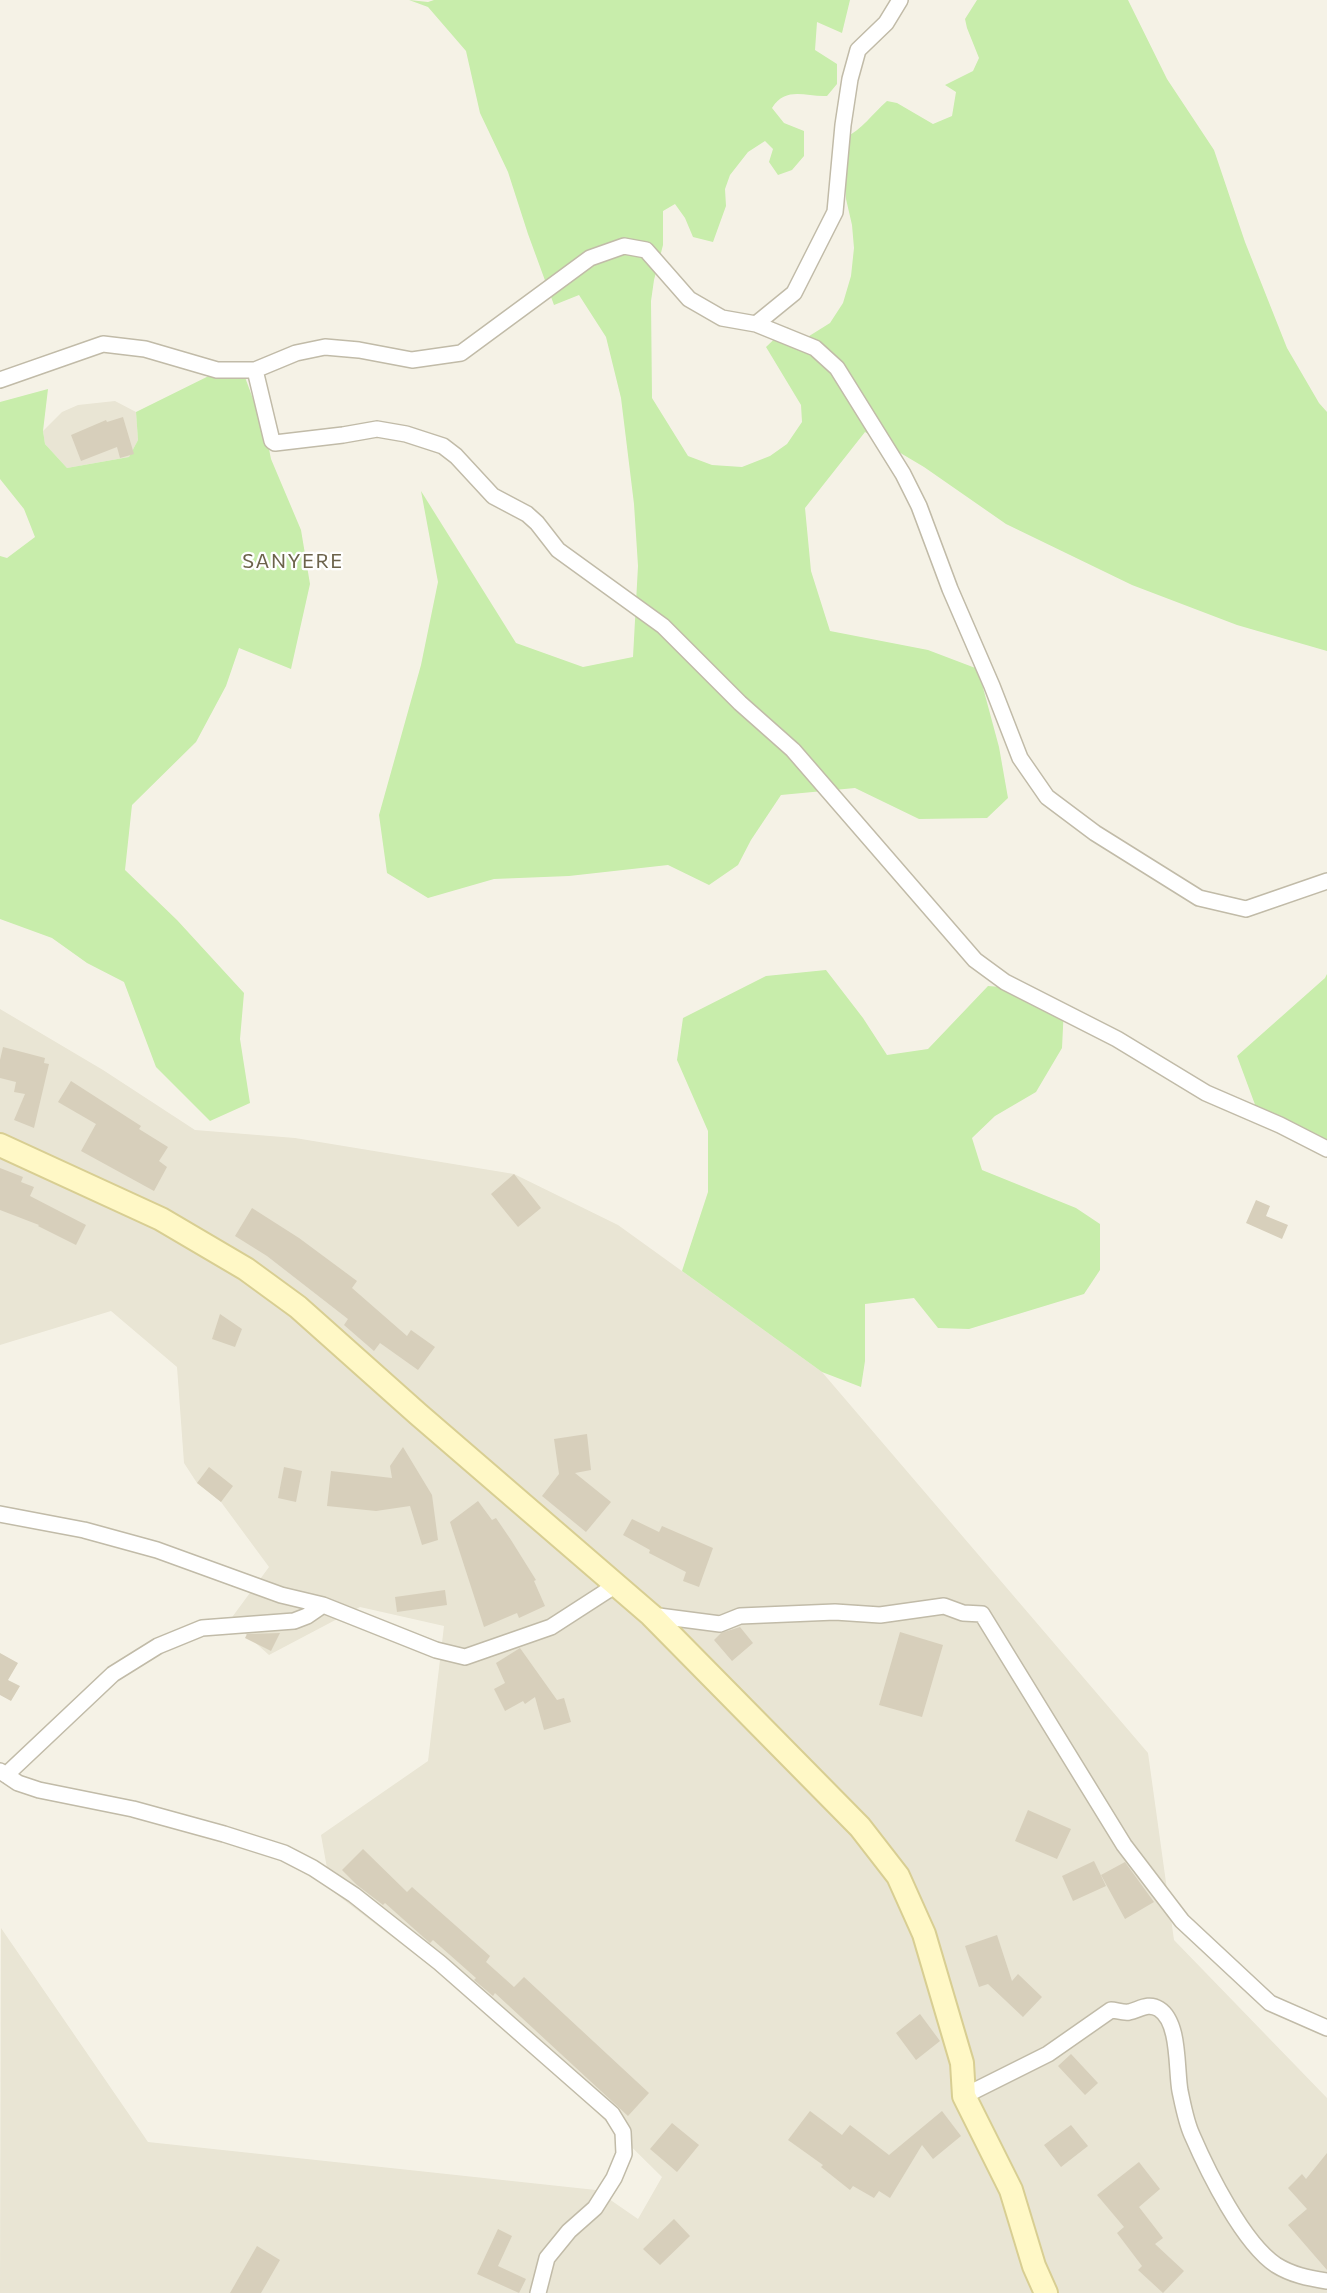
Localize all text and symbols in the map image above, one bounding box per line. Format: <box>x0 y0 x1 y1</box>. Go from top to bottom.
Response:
district label: SANYERE <box>242 549 344 573</box>

